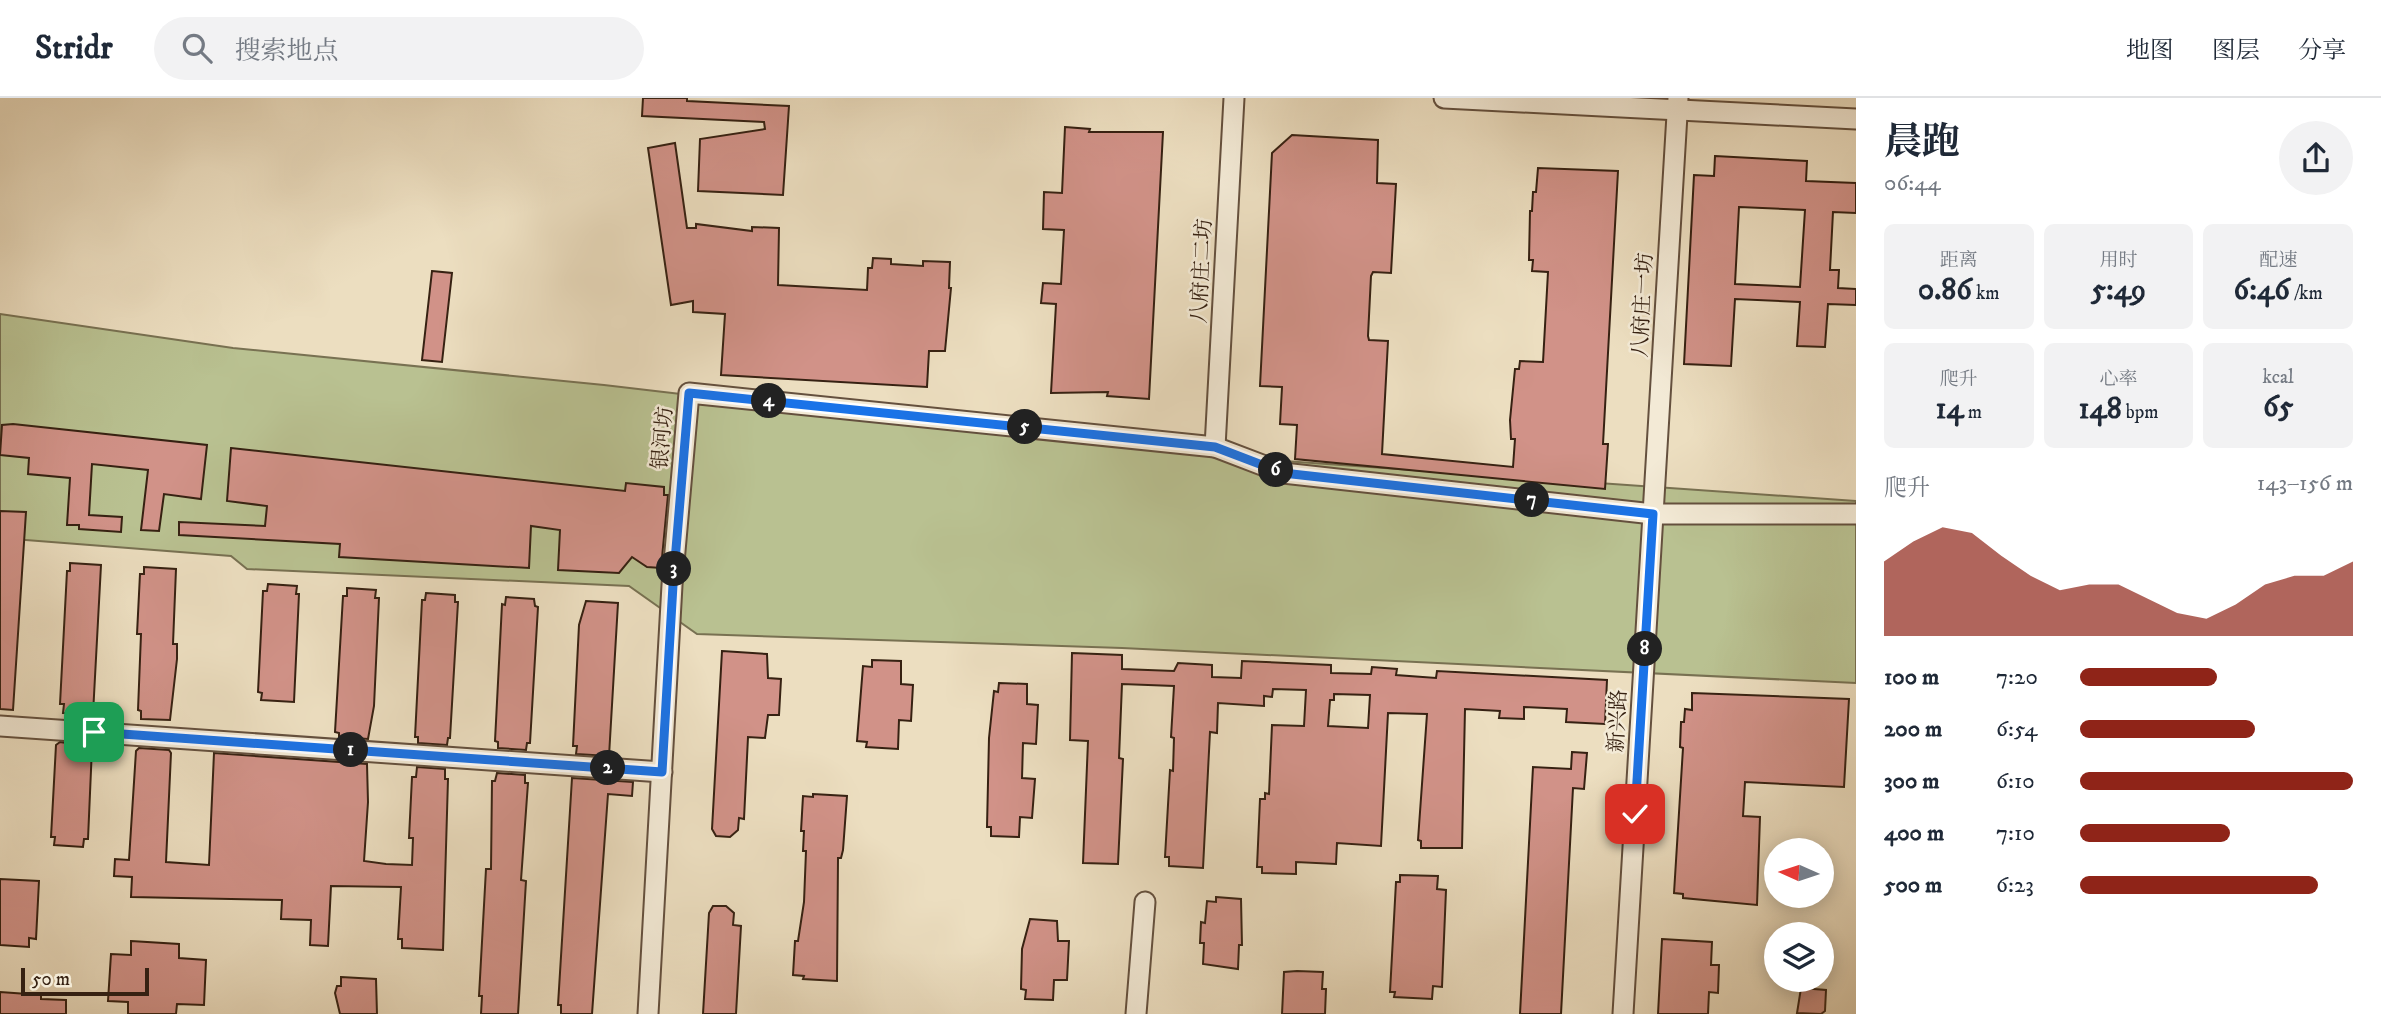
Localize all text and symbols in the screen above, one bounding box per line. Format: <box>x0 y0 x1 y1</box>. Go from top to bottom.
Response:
search box <box>154 17 644 80</box>
text: Stridr <box>35 28 112 69</box>
icon: search <box>178 29 216 67</box>
text: 搜索地点 <box>234 35 338 68</box>
text: 地图 <box>2126 36 2174 66</box>
text: 图层 <box>2212 36 2260 66</box>
text: 分享 <box>2298 36 2346 66</box>
text: 晨跑 <box>1884 119 1960 167</box>
button: share <box>2279 121 2353 195</box>
text: 06:44 <box>1884 169 1941 198</box>
street label: 八府庄二坊 <box>1186 218 1218 324</box>
text: 距离 <box>1940 249 1978 272</box>
text: 用时 <box>2099 249 2138 272</box>
text: 配速 <box>2259 249 2297 272</box>
street label: 八府庄一坊 <box>1627 252 1659 358</box>
text: 0.86 <box>1918 272 1972 309</box>
text: 5:49 <box>2091 272 2146 309</box>
text: 6:46 <box>2234 272 2290 309</box>
text: km <box>1972 282 2000 305</box>
text: /km <box>2290 282 2323 305</box>
text: kcal <box>2263 366 2294 389</box>
text: 爬升 <box>1940 368 1978 391</box>
text: 心率 <box>2099 368 2138 391</box>
pin: 4 <box>752 384 786 418</box>
text: 4 <box>763 389 774 412</box>
text: 65 <box>2263 389 2293 426</box>
text: 14 <box>1936 391 1964 428</box>
text: 148 <box>2078 391 2122 428</box>
text: m <box>1964 401 1982 424</box>
text: bpm <box>2122 401 2159 424</box>
street label: 银河坊 <box>647 405 679 471</box>
pin: 5 <box>1007 410 1042 444</box>
text: 5 <box>1020 415 1029 438</box>
pin: 6 <box>1258 452 1294 488</box>
text: 6 <box>1271 458 1280 481</box>
text: 143–156 m <box>2257 469 2353 498</box>
text: 爬升 <box>1884 474 1930 503</box>
pin: 7 <box>1514 482 1550 518</box>
text: 7 <box>1526 488 1537 511</box>
pin: 3 <box>656 552 692 587</box>
text: 3 <box>670 557 677 580</box>
pin: 8 <box>1628 632 1662 666</box>
text: 8 <box>1640 637 1649 660</box>
text: 100 m <box>1884 663 1939 692</box>
text: 7:20 <box>1996 663 2038 692</box>
street label: 新兴路 <box>1603 689 1633 753</box>
pin <box>64 702 124 762</box>
icon: arrive <box>75 713 113 751</box>
text: 200 m <box>1884 715 1942 744</box>
text: 6:54 <box>1996 715 2037 744</box>
pin: 1 <box>334 732 368 768</box>
text: 1 <box>347 738 354 761</box>
pin: 2 <box>590 750 626 786</box>
text: 2 <box>603 756 612 779</box>
text: 300 m <box>1884 767 1940 796</box>
text: 6:10 <box>1996 767 2035 796</box>
pin <box>1605 784 1665 844</box>
icon: check <box>1616 795 1654 833</box>
text: 400 m <box>1884 819 1944 848</box>
text: 7:10 <box>1996 819 2035 848</box>
north arrow <box>1764 838 1834 908</box>
map controls <box>1764 838 1834 992</box>
text: 500 m <box>1884 871 1942 900</box>
text: 6:23 <box>1996 871 2034 900</box>
button: layers <box>1764 922 1834 992</box>
scale bar <box>21 965 149 997</box>
text: 50 m <box>32 968 70 991</box>

